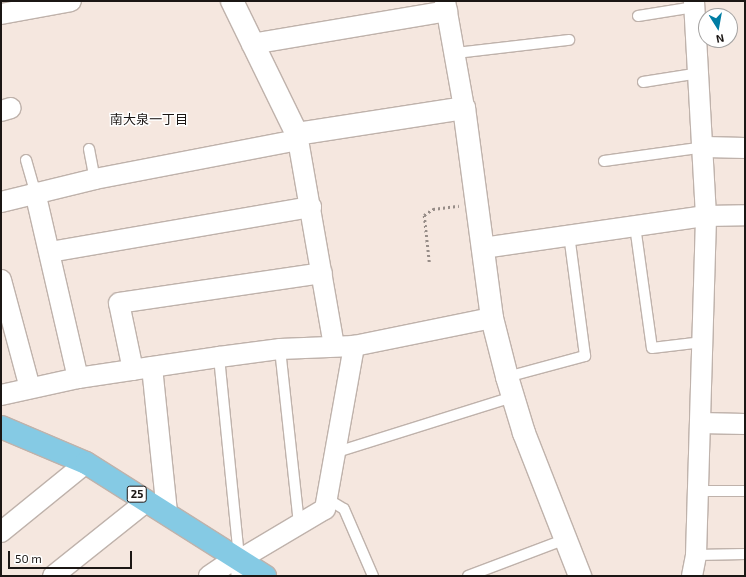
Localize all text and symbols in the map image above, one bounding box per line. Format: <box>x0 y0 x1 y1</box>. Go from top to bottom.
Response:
north arrow <box>698 8 738 48</box>
text: N <box>715 32 725 46</box>
district label: 南大泉一丁目 <box>110 111 188 127</box>
road number: 25 <box>126 485 148 503</box>
scale bar <box>10 543 134 569</box>
text: 50 m <box>15 551 42 565</box>

